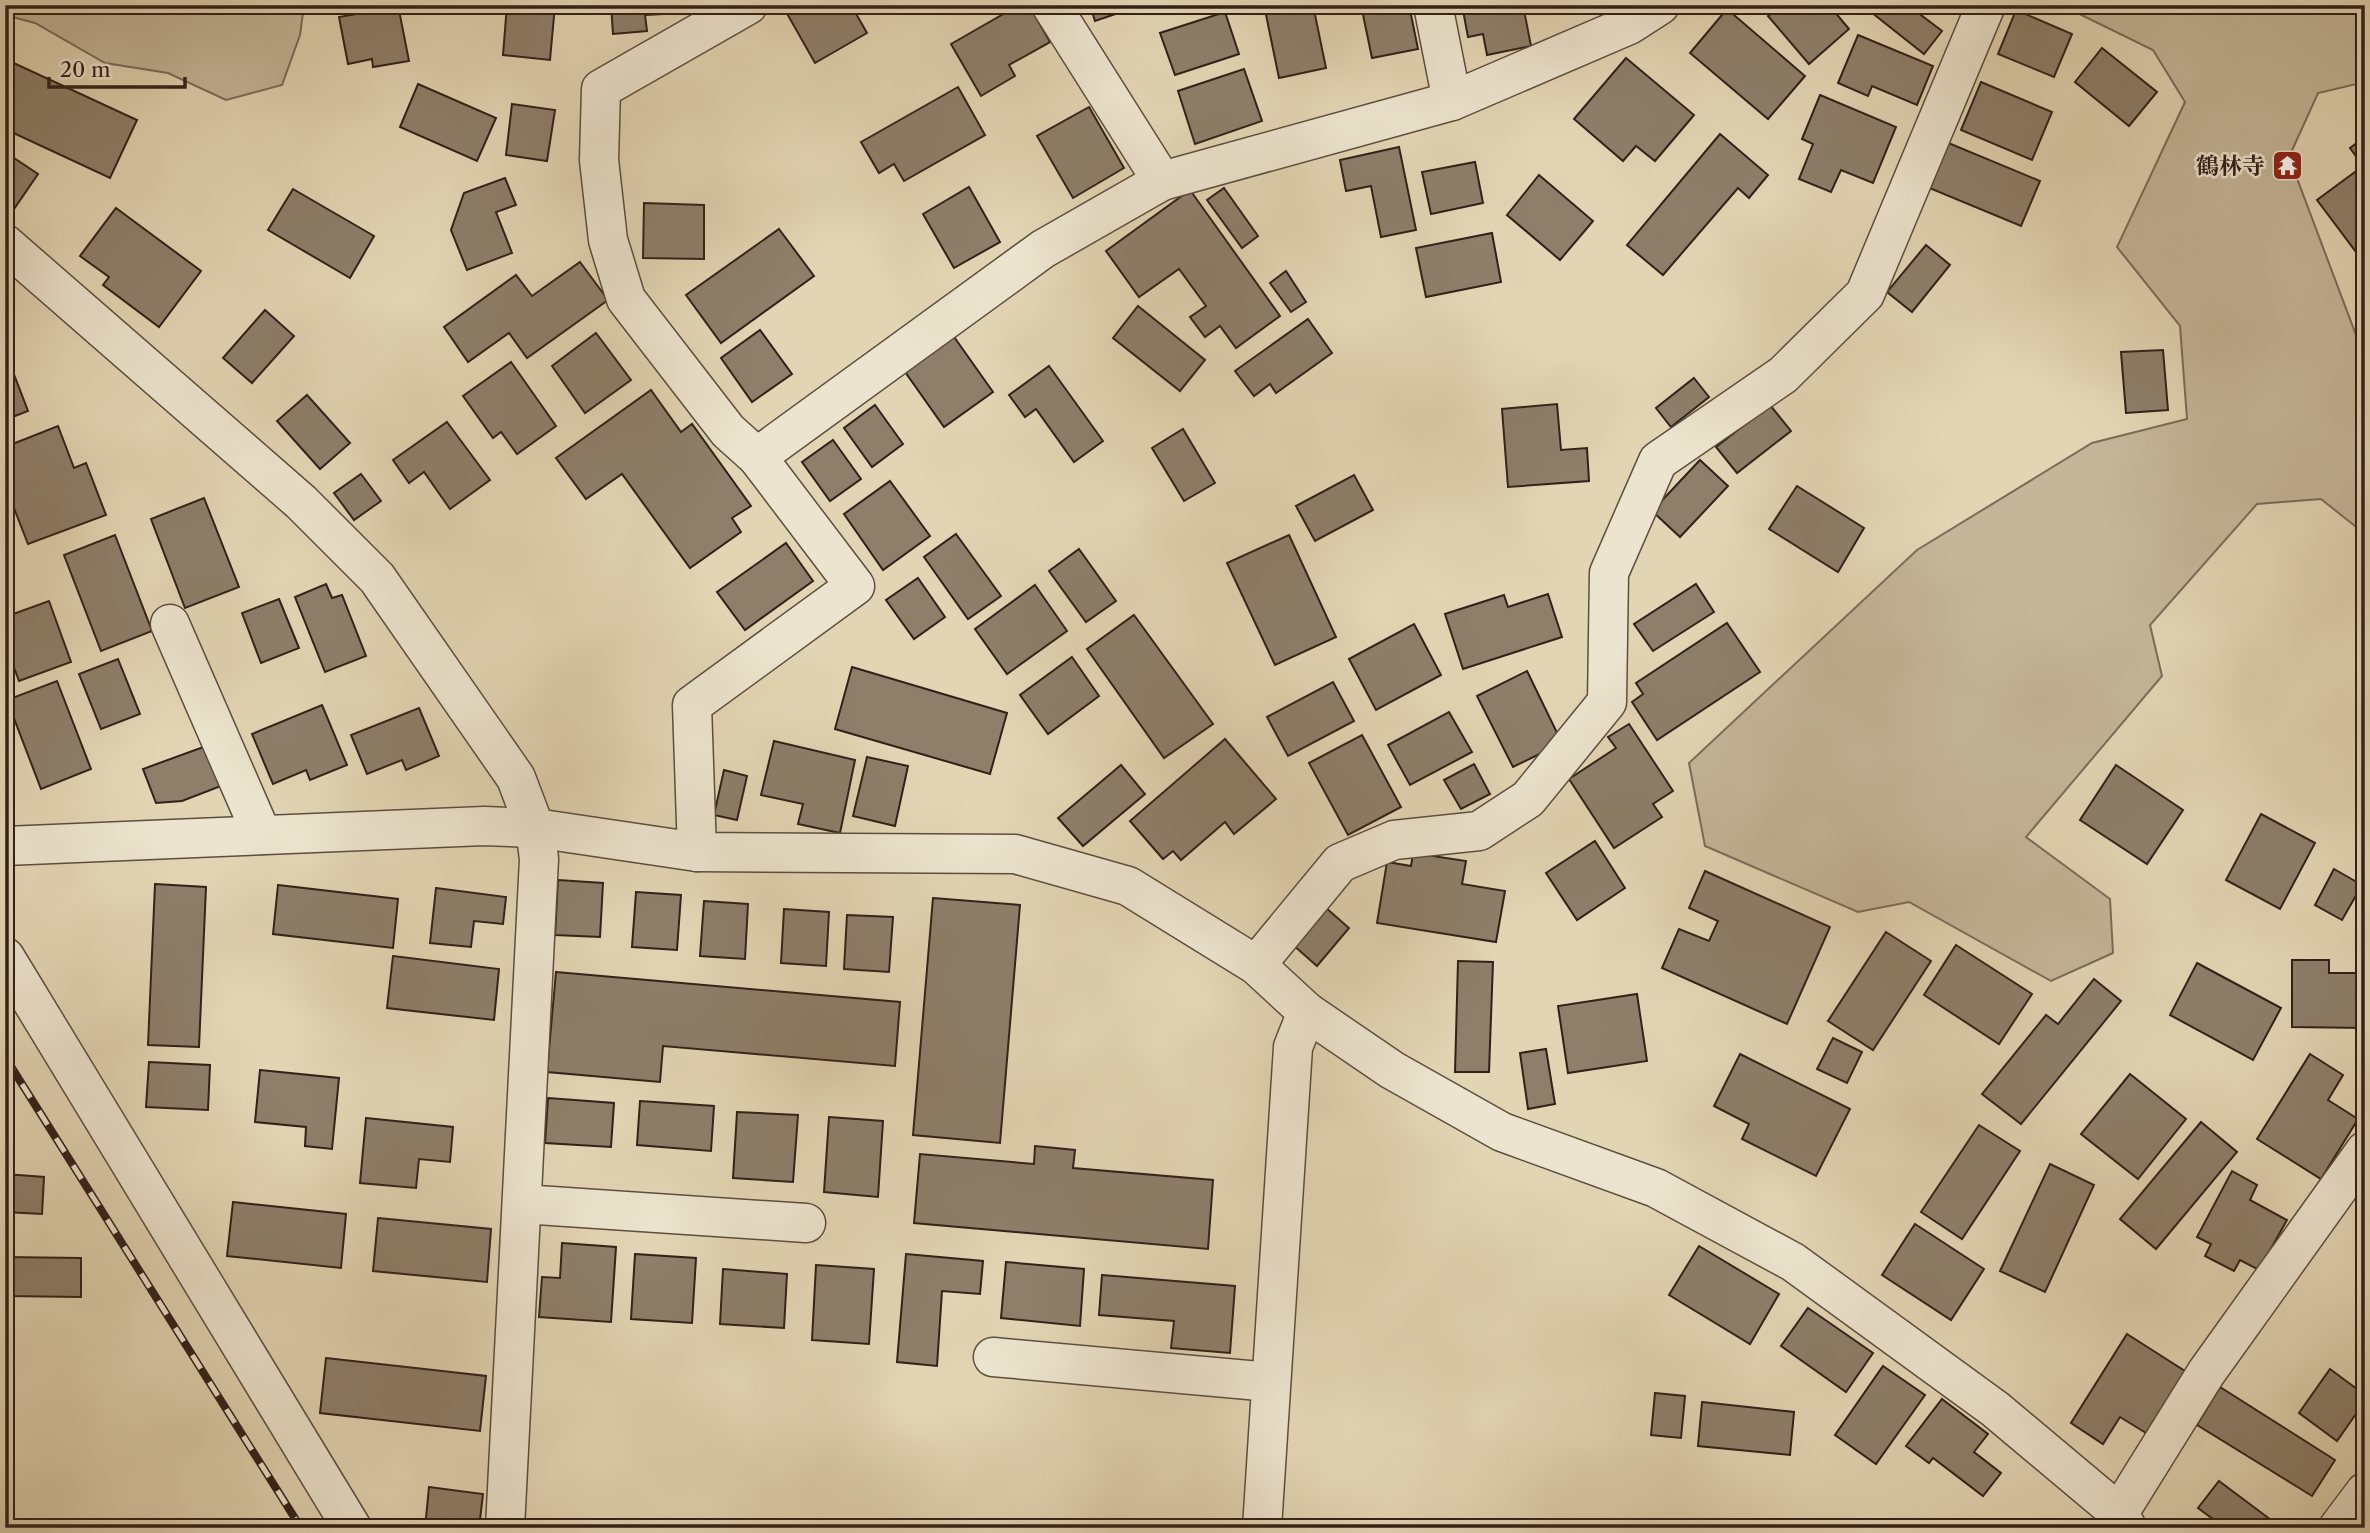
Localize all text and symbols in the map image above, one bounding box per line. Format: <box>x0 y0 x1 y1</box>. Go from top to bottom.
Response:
scale bar <box>49 46 186 90</box>
text: 20 m <box>60 57 111 82</box>
temple icon: 鶴林寺 <box>2271 149 2305 183</box>
place label: 鶴林寺 <box>2196 152 2265 180</box>

